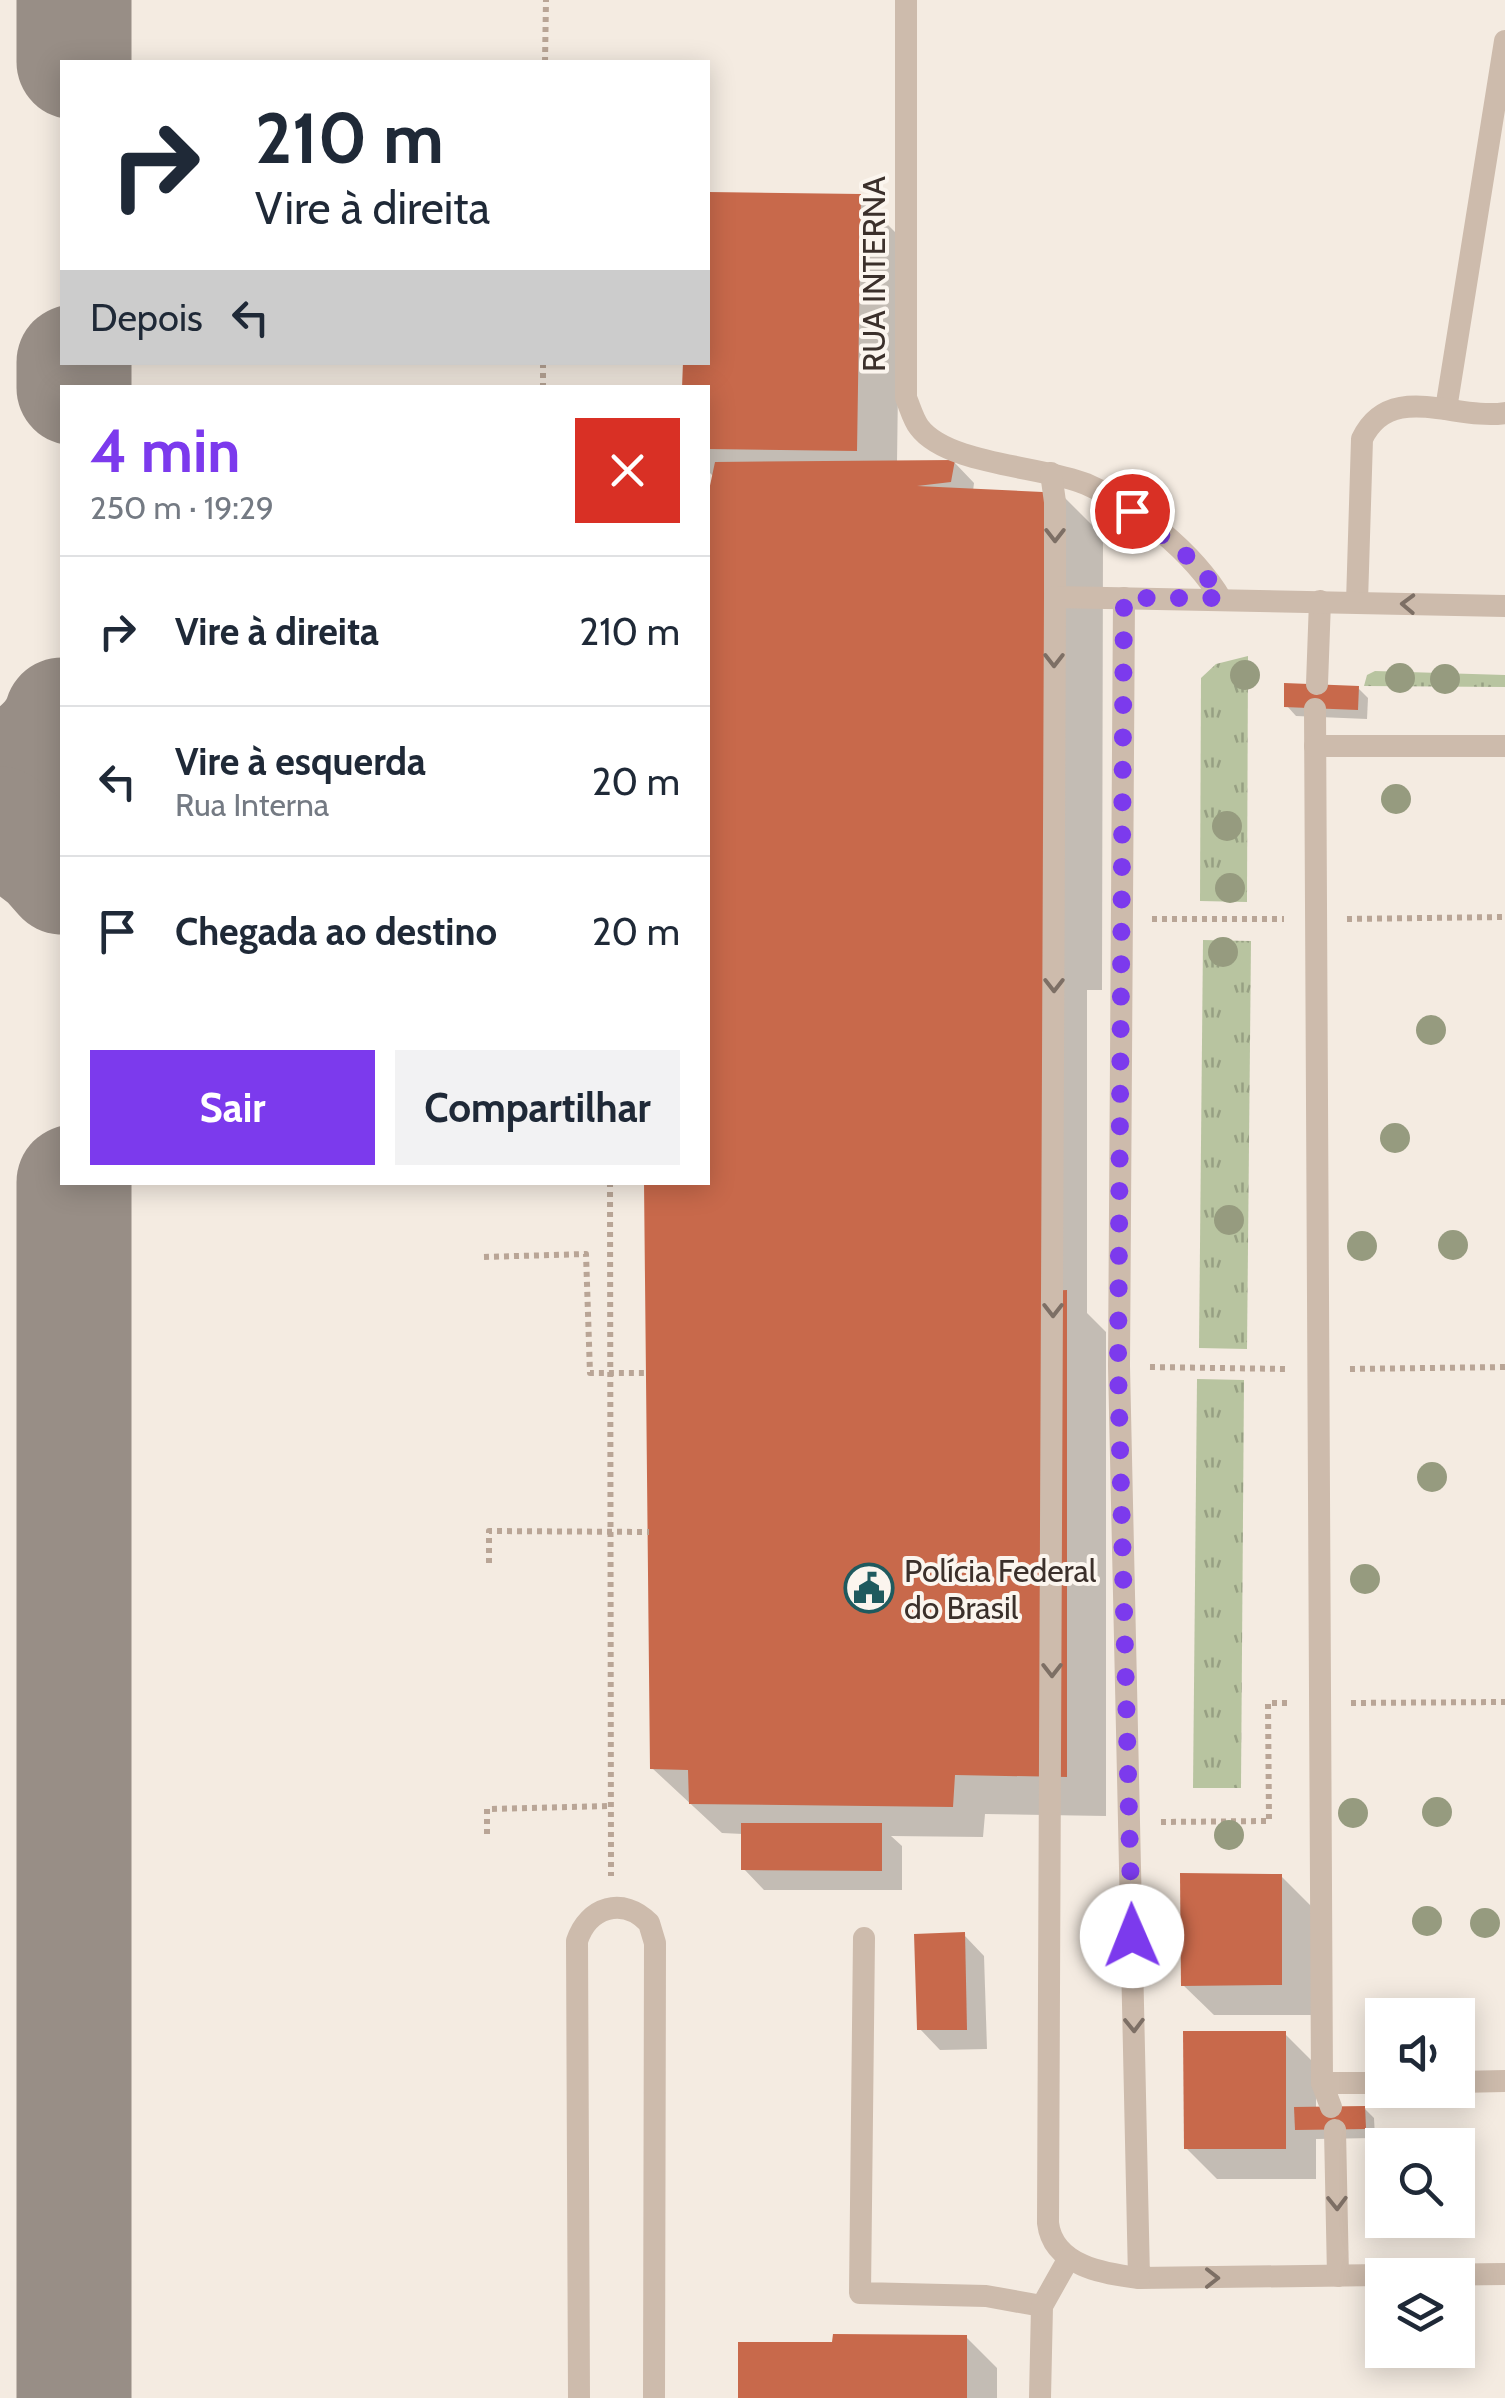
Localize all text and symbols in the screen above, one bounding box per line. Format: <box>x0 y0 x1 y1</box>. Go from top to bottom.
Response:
text: 210 m <box>255 95 444 181</box>
icon: right <box>90 100 220 230</box>
street label: RUA INTERNA <box>854 176 893 372</box>
text: Vire à direita <box>255 181 490 235</box>
icon: left <box>223 290 278 345</box>
text: Depois <box>90 294 203 341</box>
text: 4 min <box>90 414 240 487</box>
button: close <box>575 418 680 523</box>
pin <box>1090 469 1175 554</box>
icon: arrive <box>1105 484 1160 539</box>
text: 250 m · 19:29 <box>90 488 274 527</box>
one-way arrow <box>1044 528 1066 543</box>
one-way arrow <box>1399 593 1415 614</box>
icon: right <box>90 604 145 659</box>
text: Vire à direita <box>175 608 379 655</box>
text: 210 m <box>579 608 680 655</box>
one-way arrow <box>1043 654 1065 669</box>
text: Vire à esquerda <box>175 738 426 785</box>
icon: left <box>90 754 145 809</box>
text: 20 m <box>592 758 680 805</box>
text: Rua Interna <box>175 785 329 824</box>
icon: arrive <box>90 904 145 959</box>
text: Chegada ao destino <box>175 908 497 955</box>
text: 20 m <box>592 908 680 955</box>
one-way arrow <box>1043 978 1065 994</box>
button: Sair <box>90 1050 375 1165</box>
button: Compartilhar <box>395 1050 680 1165</box>
one-way arrow <box>1042 1304 1064 1319</box>
place label: Polícia Federal do Brasil <box>904 1551 1097 1627</box>
public building icon: Polícia Federal do Brasil <box>843 1562 895 1614</box>
one-way arrow <box>1041 1664 1063 1679</box>
position arrow <box>1080 1884 1184 1988</box>
map controls <box>1365 1998 1475 2368</box>
button: sound <box>1365 1998 1475 2108</box>
one-way arrow <box>1123 2018 1144 2034</box>
button: search <box>1365 2128 1475 2238</box>
one-way arrow <box>1326 2195 1347 2211</box>
button: layers <box>1365 2258 1475 2368</box>
one-way arrow <box>1204 2267 1220 2289</box>

